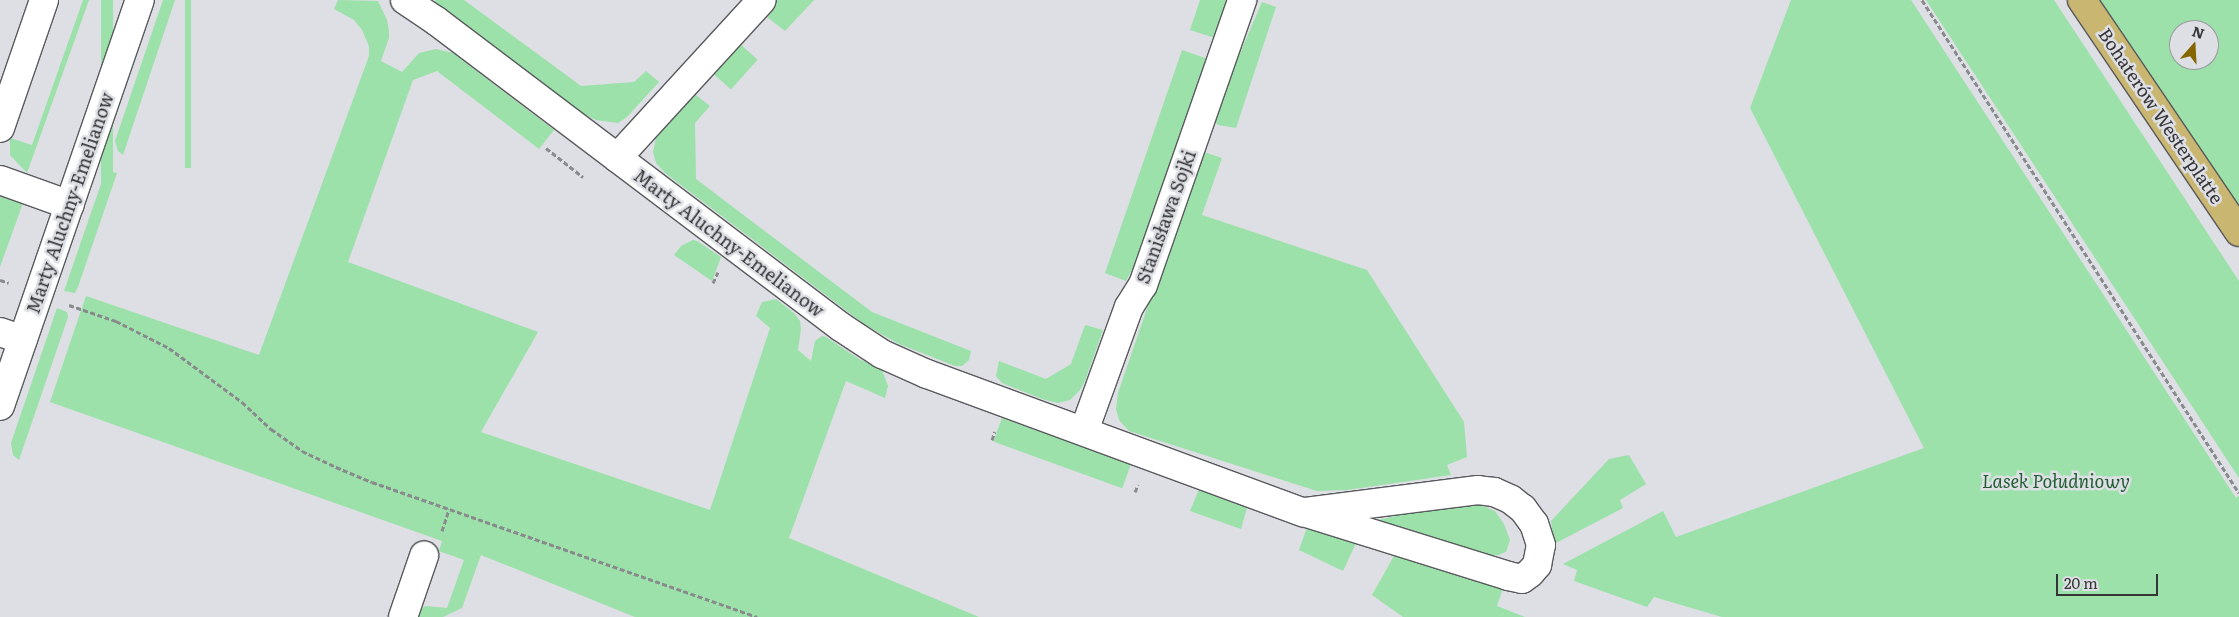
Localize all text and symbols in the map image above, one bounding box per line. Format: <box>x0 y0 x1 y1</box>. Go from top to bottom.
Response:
north arrow <box>2169 20 2219 70</box>
text: N <box>2190 20 2207 43</box>
street label: Bohaterów Westerplatte <box>2094 24 2228 208</box>
street label: Marty Aluchny-Emelianow <box>22 90 118 316</box>
street label: Stanisława Sojki <box>1132 147 1200 287</box>
street label: Marty Aluchny-Emelianow <box>630 164 828 322</box>
park label: Lasek Południowy <box>1982 470 2130 492</box>
scale bar <box>2059 564 2162 596</box>
text: 20 m <box>2064 571 2098 594</box>

